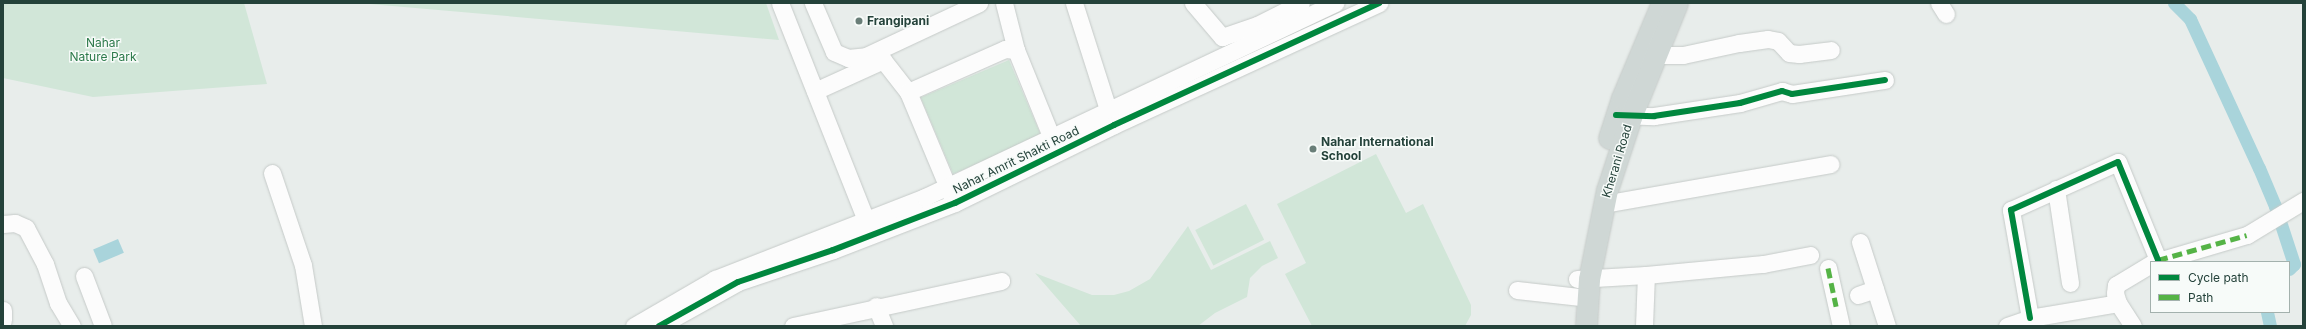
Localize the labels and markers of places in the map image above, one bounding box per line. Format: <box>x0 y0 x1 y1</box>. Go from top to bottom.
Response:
place label: Frangipani <box>867 14 929 28</box>
marker: Frangipani <box>854 16 864 26</box>
place label: Nahar International School <box>1321 135 1434 163</box>
marker: Nahar International School <box>1308 144 1318 154</box>

